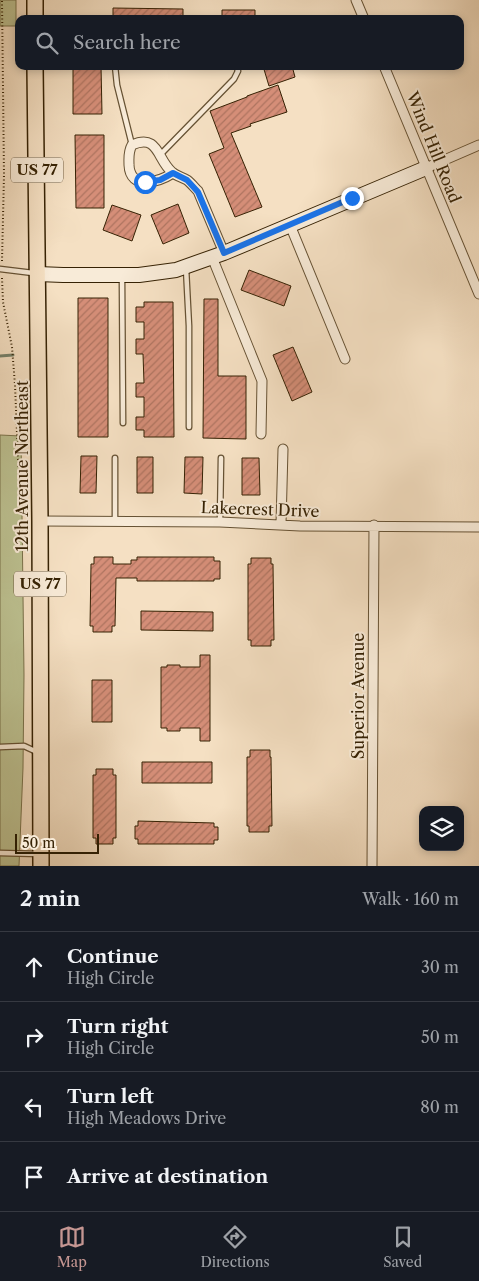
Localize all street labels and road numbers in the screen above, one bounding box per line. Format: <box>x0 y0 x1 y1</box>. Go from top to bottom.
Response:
street label: Wind Hill Road <box>402 87 466 206</box>
road number: US 77 <box>11 158 63 182</box>
street label: 12th Avenue Northeast <box>12 380 32 552</box>
street label: Lakecrest Drive <box>200 497 320 521</box>
road number: US 77 <box>14 572 66 596</box>
street label: Superior Avenue <box>348 633 368 759</box>

